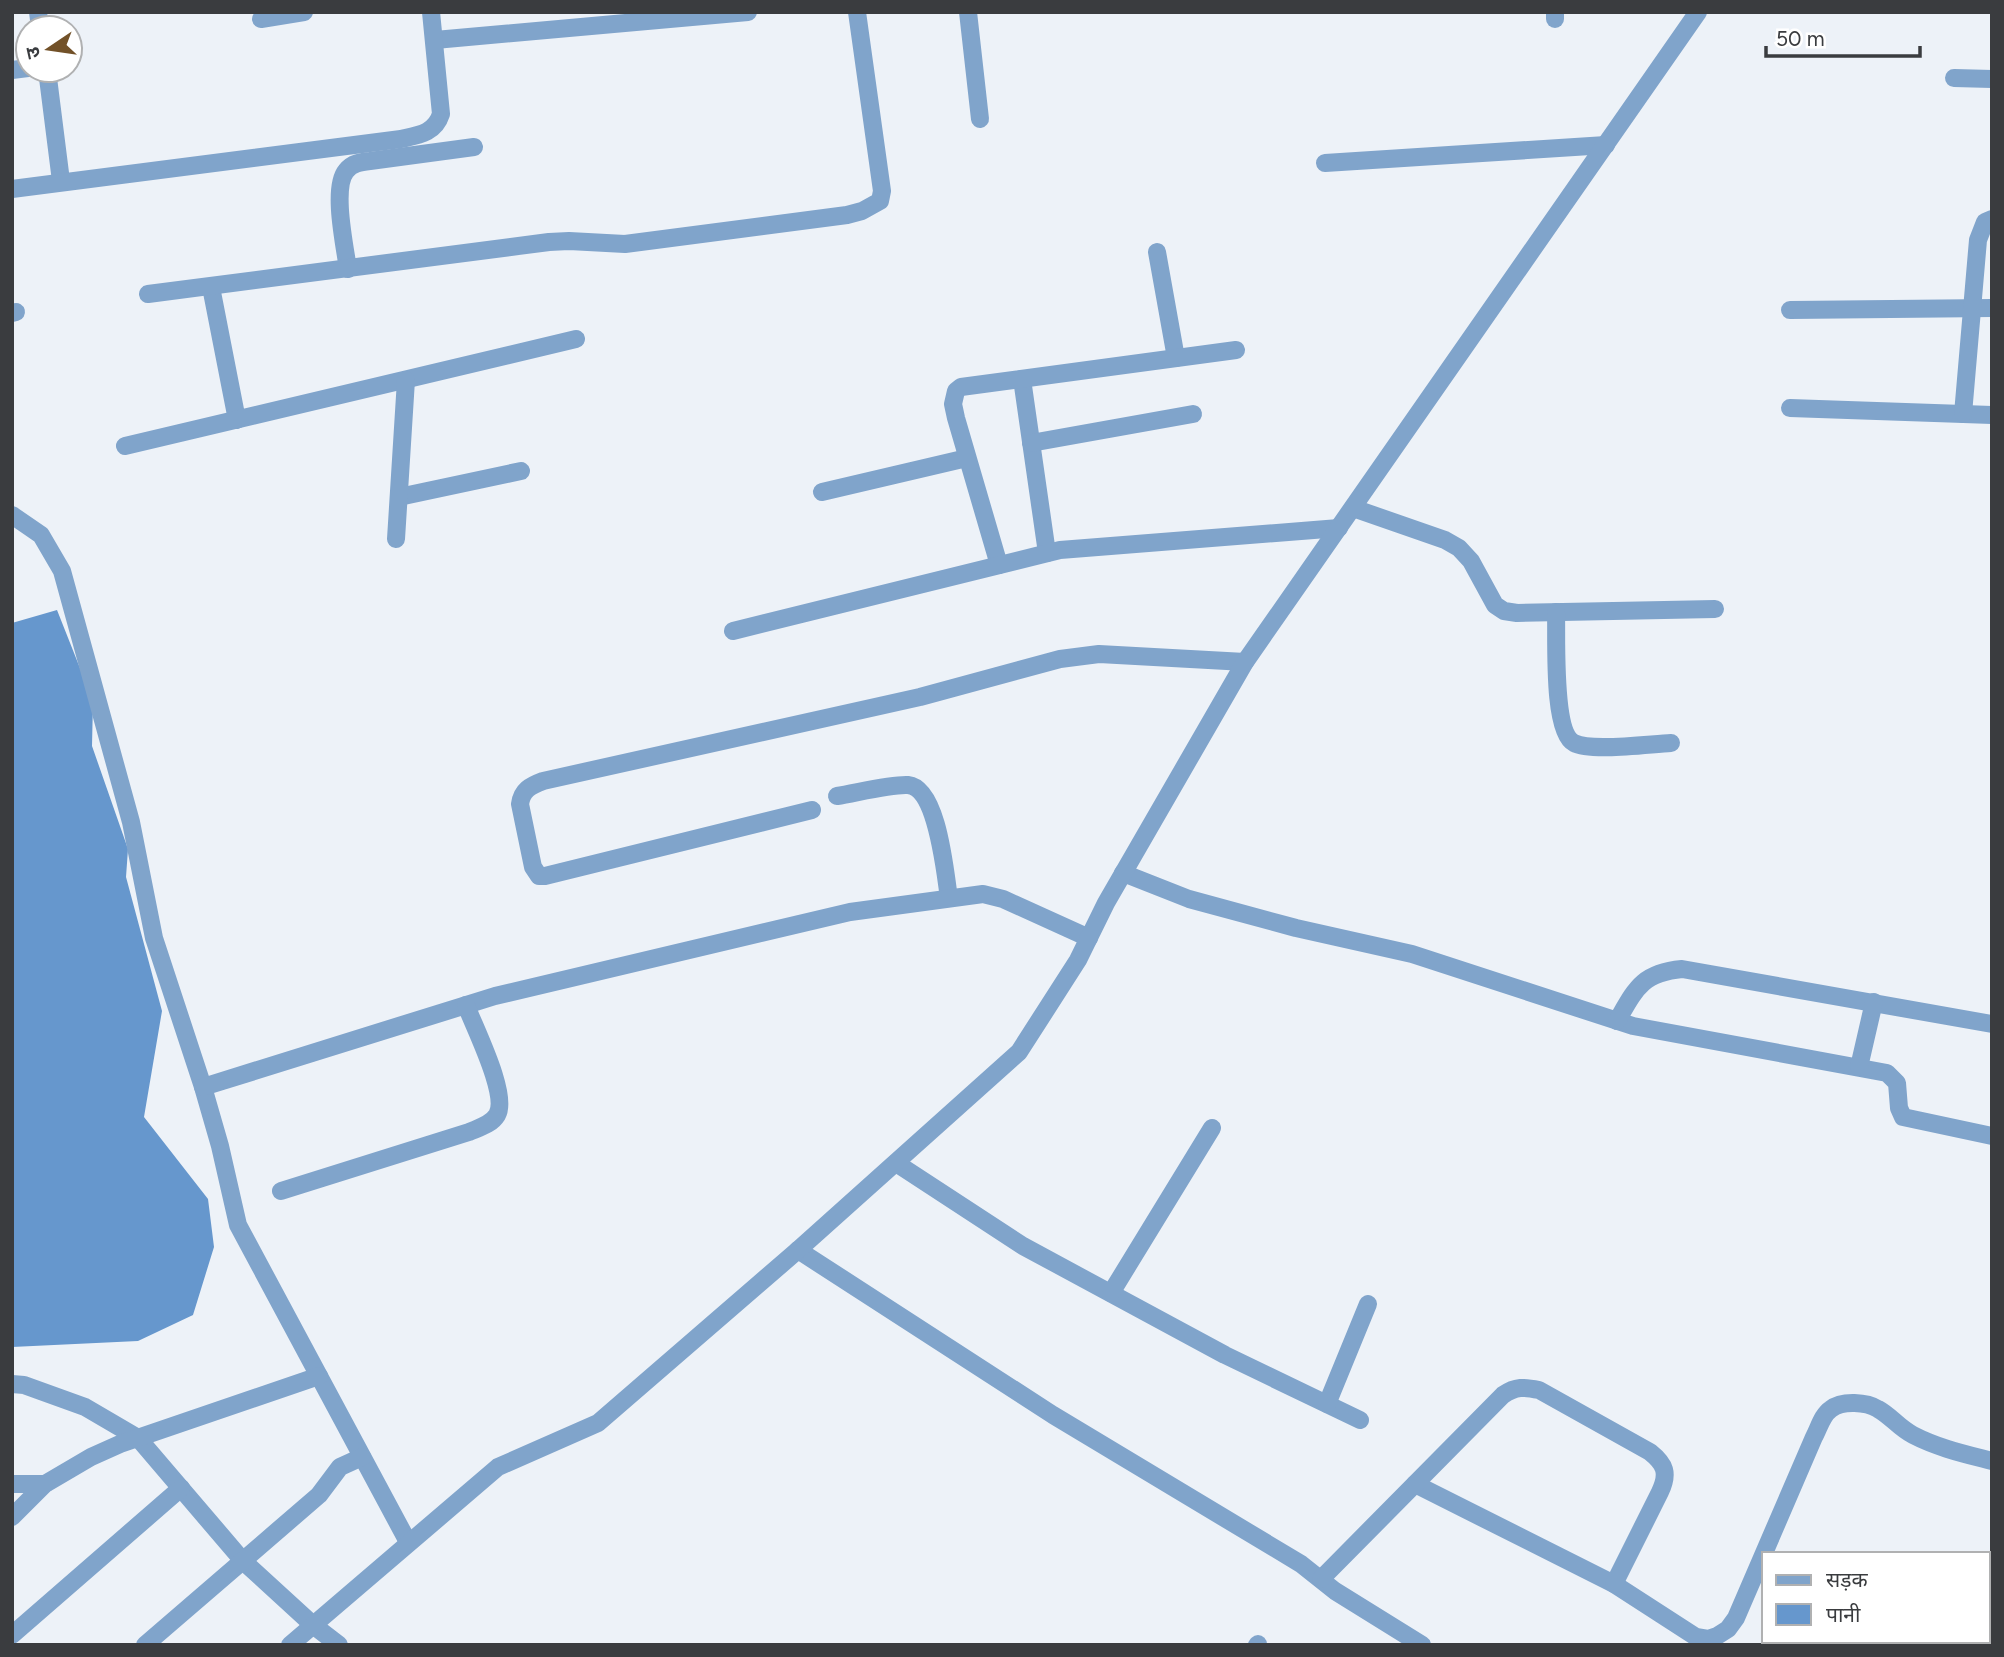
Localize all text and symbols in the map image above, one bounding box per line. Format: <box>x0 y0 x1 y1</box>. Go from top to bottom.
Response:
north arrow <box>14 14 84 84</box>
scale bar <box>1766 14 1920 58</box>
text: 50 m <box>1776 26 1825 51</box>
text: उ <box>20 44 45 61</box>
legend <box>1762 1552 1990 1643</box>
text: सड़क <box>1826 1567 1868 1592</box>
text: पानी <box>1826 1602 1861 1627</box>

